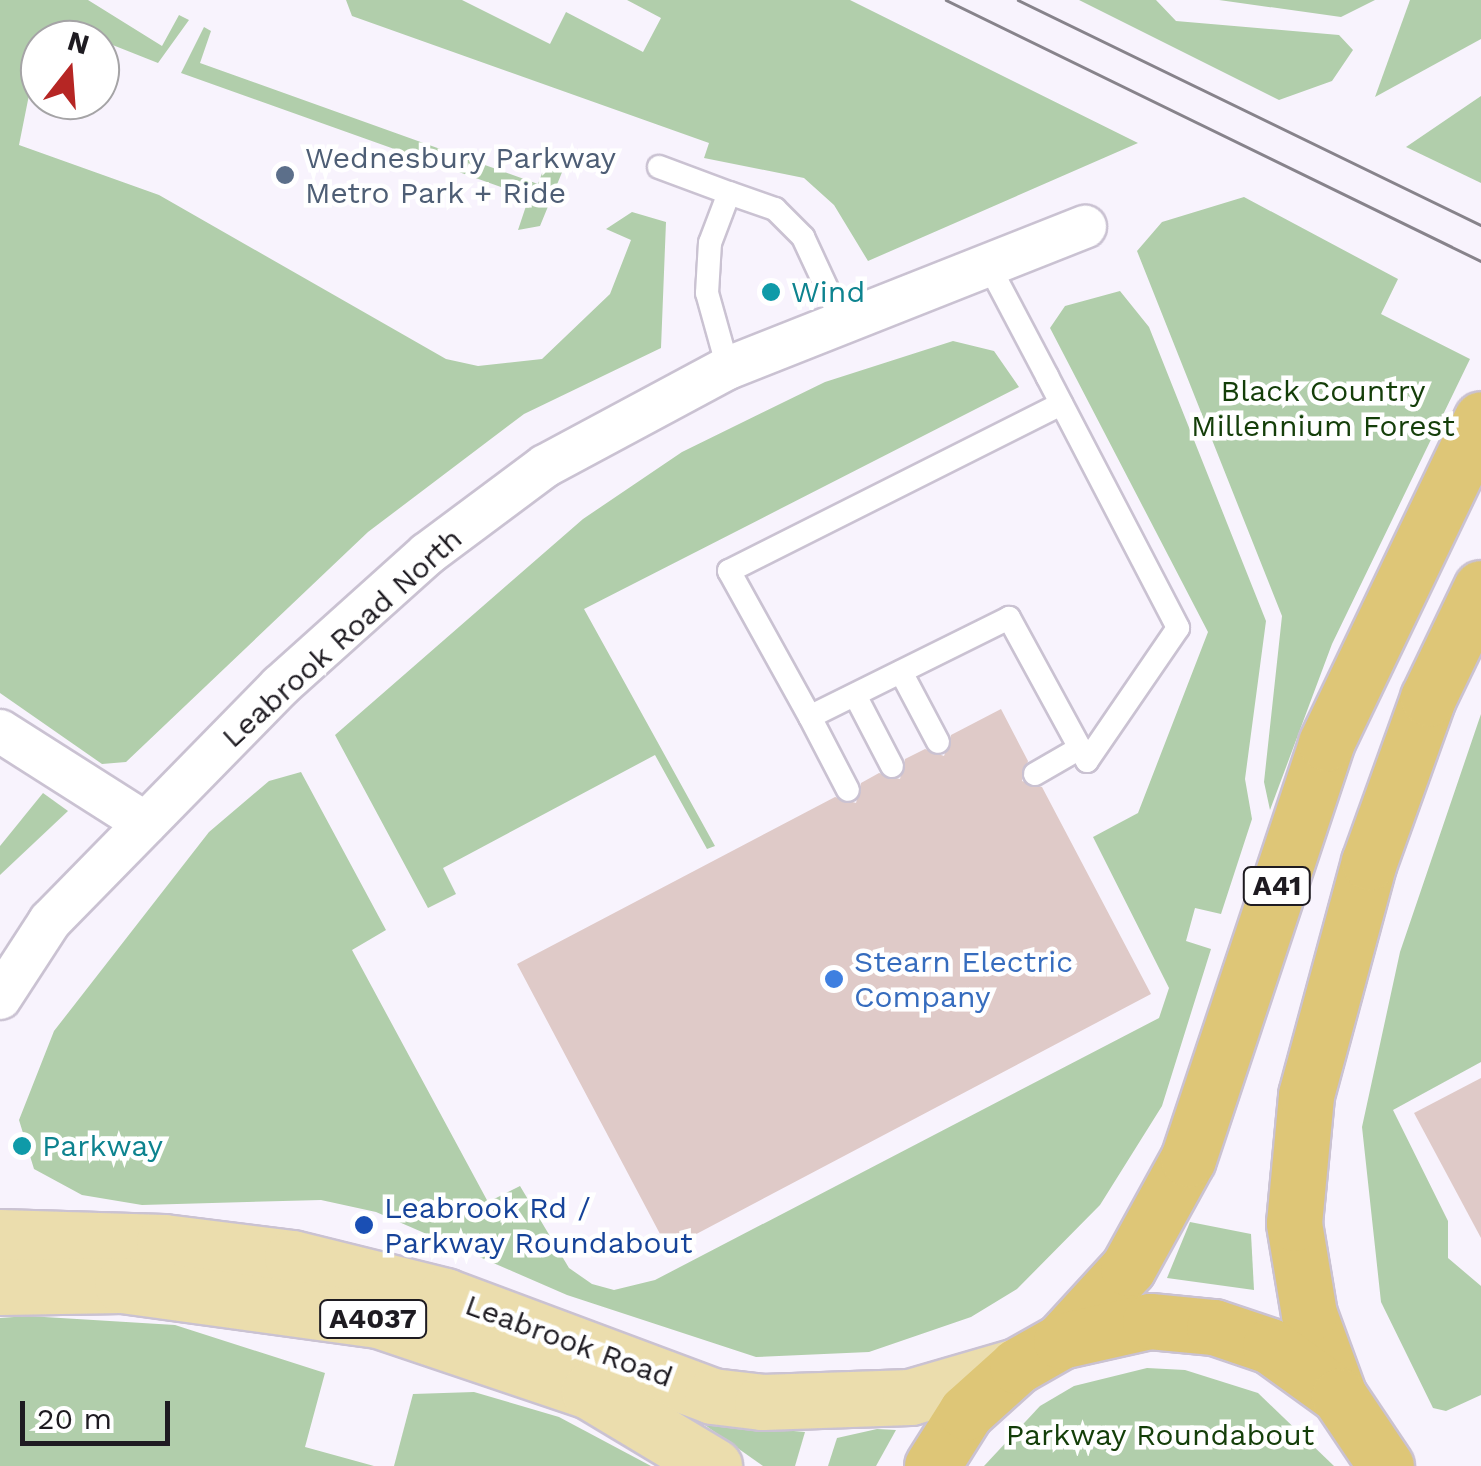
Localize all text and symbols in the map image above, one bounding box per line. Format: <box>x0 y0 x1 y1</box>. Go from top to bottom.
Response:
north arrow <box>20 20 120 120</box>
text: N <box>64 24 93 62</box>
place label: Wednesbury Parkway Metro Park + Ride <box>305 140 617 210</box>
marker: Wednesbury Parkway Metro Park + Ride <box>274 164 296 186</box>
place label: Wind <box>791 274 865 310</box>
marker: Wind <box>760 281 782 303</box>
park label: Black Country Millennium Forest <box>1191 373 1455 444</box>
street label: Leabrook Road North <box>214 520 470 756</box>
road number: A41 <box>1242 863 1312 909</box>
place label: Stearn Electric Company <box>854 944 1073 1014</box>
marker: Stearn Electric Company <box>823 968 845 990</box>
place label: Parkway <box>42 1128 163 1164</box>
marker: Parkway <box>11 1135 33 1157</box>
place label: Leabrook Rd / Parkway Roundabout <box>384 1190 693 1260</box>
marker: Leabrook Rd / Parkway Roundabout <box>353 1214 375 1236</box>
street label: Leabrook Road <box>460 1287 678 1395</box>
road number: A4037 <box>318 1296 428 1342</box>
scale bar <box>25 1381 175 1443</box>
text: 20 m <box>37 1401 112 1436</box>
park label: Parkway Roundabout <box>1005 1417 1315 1453</box>

